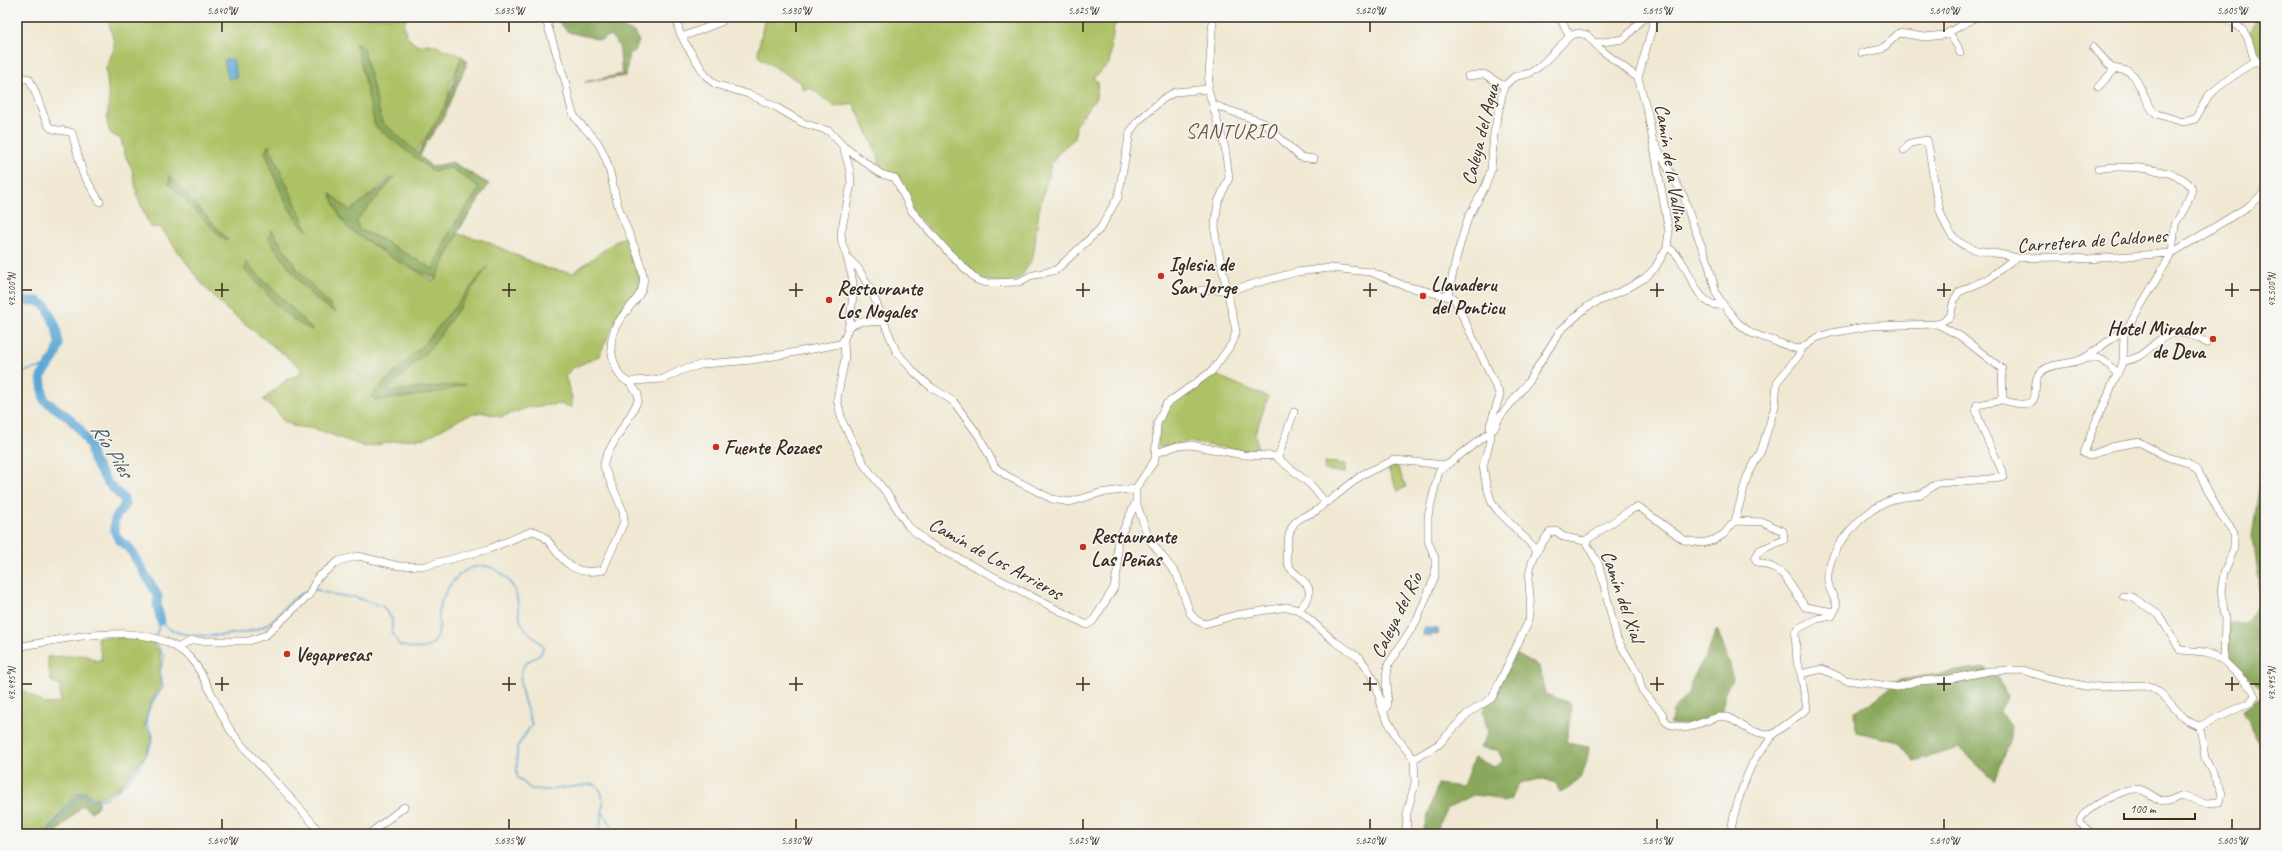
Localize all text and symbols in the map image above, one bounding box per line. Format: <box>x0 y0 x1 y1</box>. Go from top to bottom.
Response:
text: 5.640°W <box>207 4 239 17</box>
text: 5.635°W <box>494 4 526 17</box>
text: 5.630°W <box>781 4 813 17</box>
text: 5.625°W <box>1068 4 1100 17</box>
text: 5.620°W <box>1355 4 1387 17</box>
text: 5.615°W <box>1642 4 1674 17</box>
text: 5.610°W <box>1929 4 1961 17</box>
text: 5.605°W <box>2217 4 2249 17</box>
street label: Caleya del Agua <box>1456 79 1506 187</box>
street label: Camín de la Vallina <box>1649 102 1694 234</box>
district label: SANTURIO <box>1185 118 1278 144</box>
street label: Carretera de Caldones <box>2016 223 2170 258</box>
place label: Iglesia de San Jorge <box>1169 252 1238 300</box>
text: 43.500°N <box>5 271 18 307</box>
marker: Iglesia de San Jorge <box>1156 271 1166 281</box>
text: 43.500°N <box>2265 271 2278 307</box>
place label: Llavaderu del Ponticu <box>1431 272 1506 320</box>
place label: Restaurante Los Nogales <box>837 276 923 324</box>
marker: Llavaderu del Ponticu <box>1418 291 1428 301</box>
marker: Restaurante Los Nogales <box>824 295 834 305</box>
place label: Hotel Mirador de Deva <box>2107 316 2208 364</box>
marker: Hotel Mirador de Deva <box>2208 334 2218 344</box>
water label: Río Piles <box>85 418 141 485</box>
place label: Fuente Rozaes <box>724 435 823 460</box>
marker: Fuente Rozaes <box>711 442 721 452</box>
street label: Camín de Los Arrieros <box>925 511 1069 607</box>
place label: Restaurante Las Peñas <box>1091 524 1178 572</box>
marker: Restaurante Las Peñas <box>1078 542 1088 552</box>
street label: Camín del Xial <box>1595 547 1651 649</box>
street label: Caleya del Río <box>1365 567 1428 662</box>
place label: Vegapresas <box>295 642 373 667</box>
marker: Vegapresas <box>282 649 292 659</box>
text: 43.495°N <box>5 665 18 701</box>
text: 43.495°N <box>2265 665 2278 701</box>
scale bar <box>2124 795 2195 821</box>
text: 100 m <box>2130 801 2157 817</box>
text: 5.640°W <box>207 834 239 847</box>
text: 5.635°W <box>494 834 526 847</box>
text: 5.630°W <box>781 834 813 847</box>
text: 5.625°W <box>1068 834 1100 847</box>
text: 5.620°W <box>1355 834 1387 847</box>
text: 5.615°W <box>1642 834 1674 847</box>
text: 5.610°W <box>1929 834 1961 847</box>
text: 5.605°W <box>2217 834 2249 847</box>

